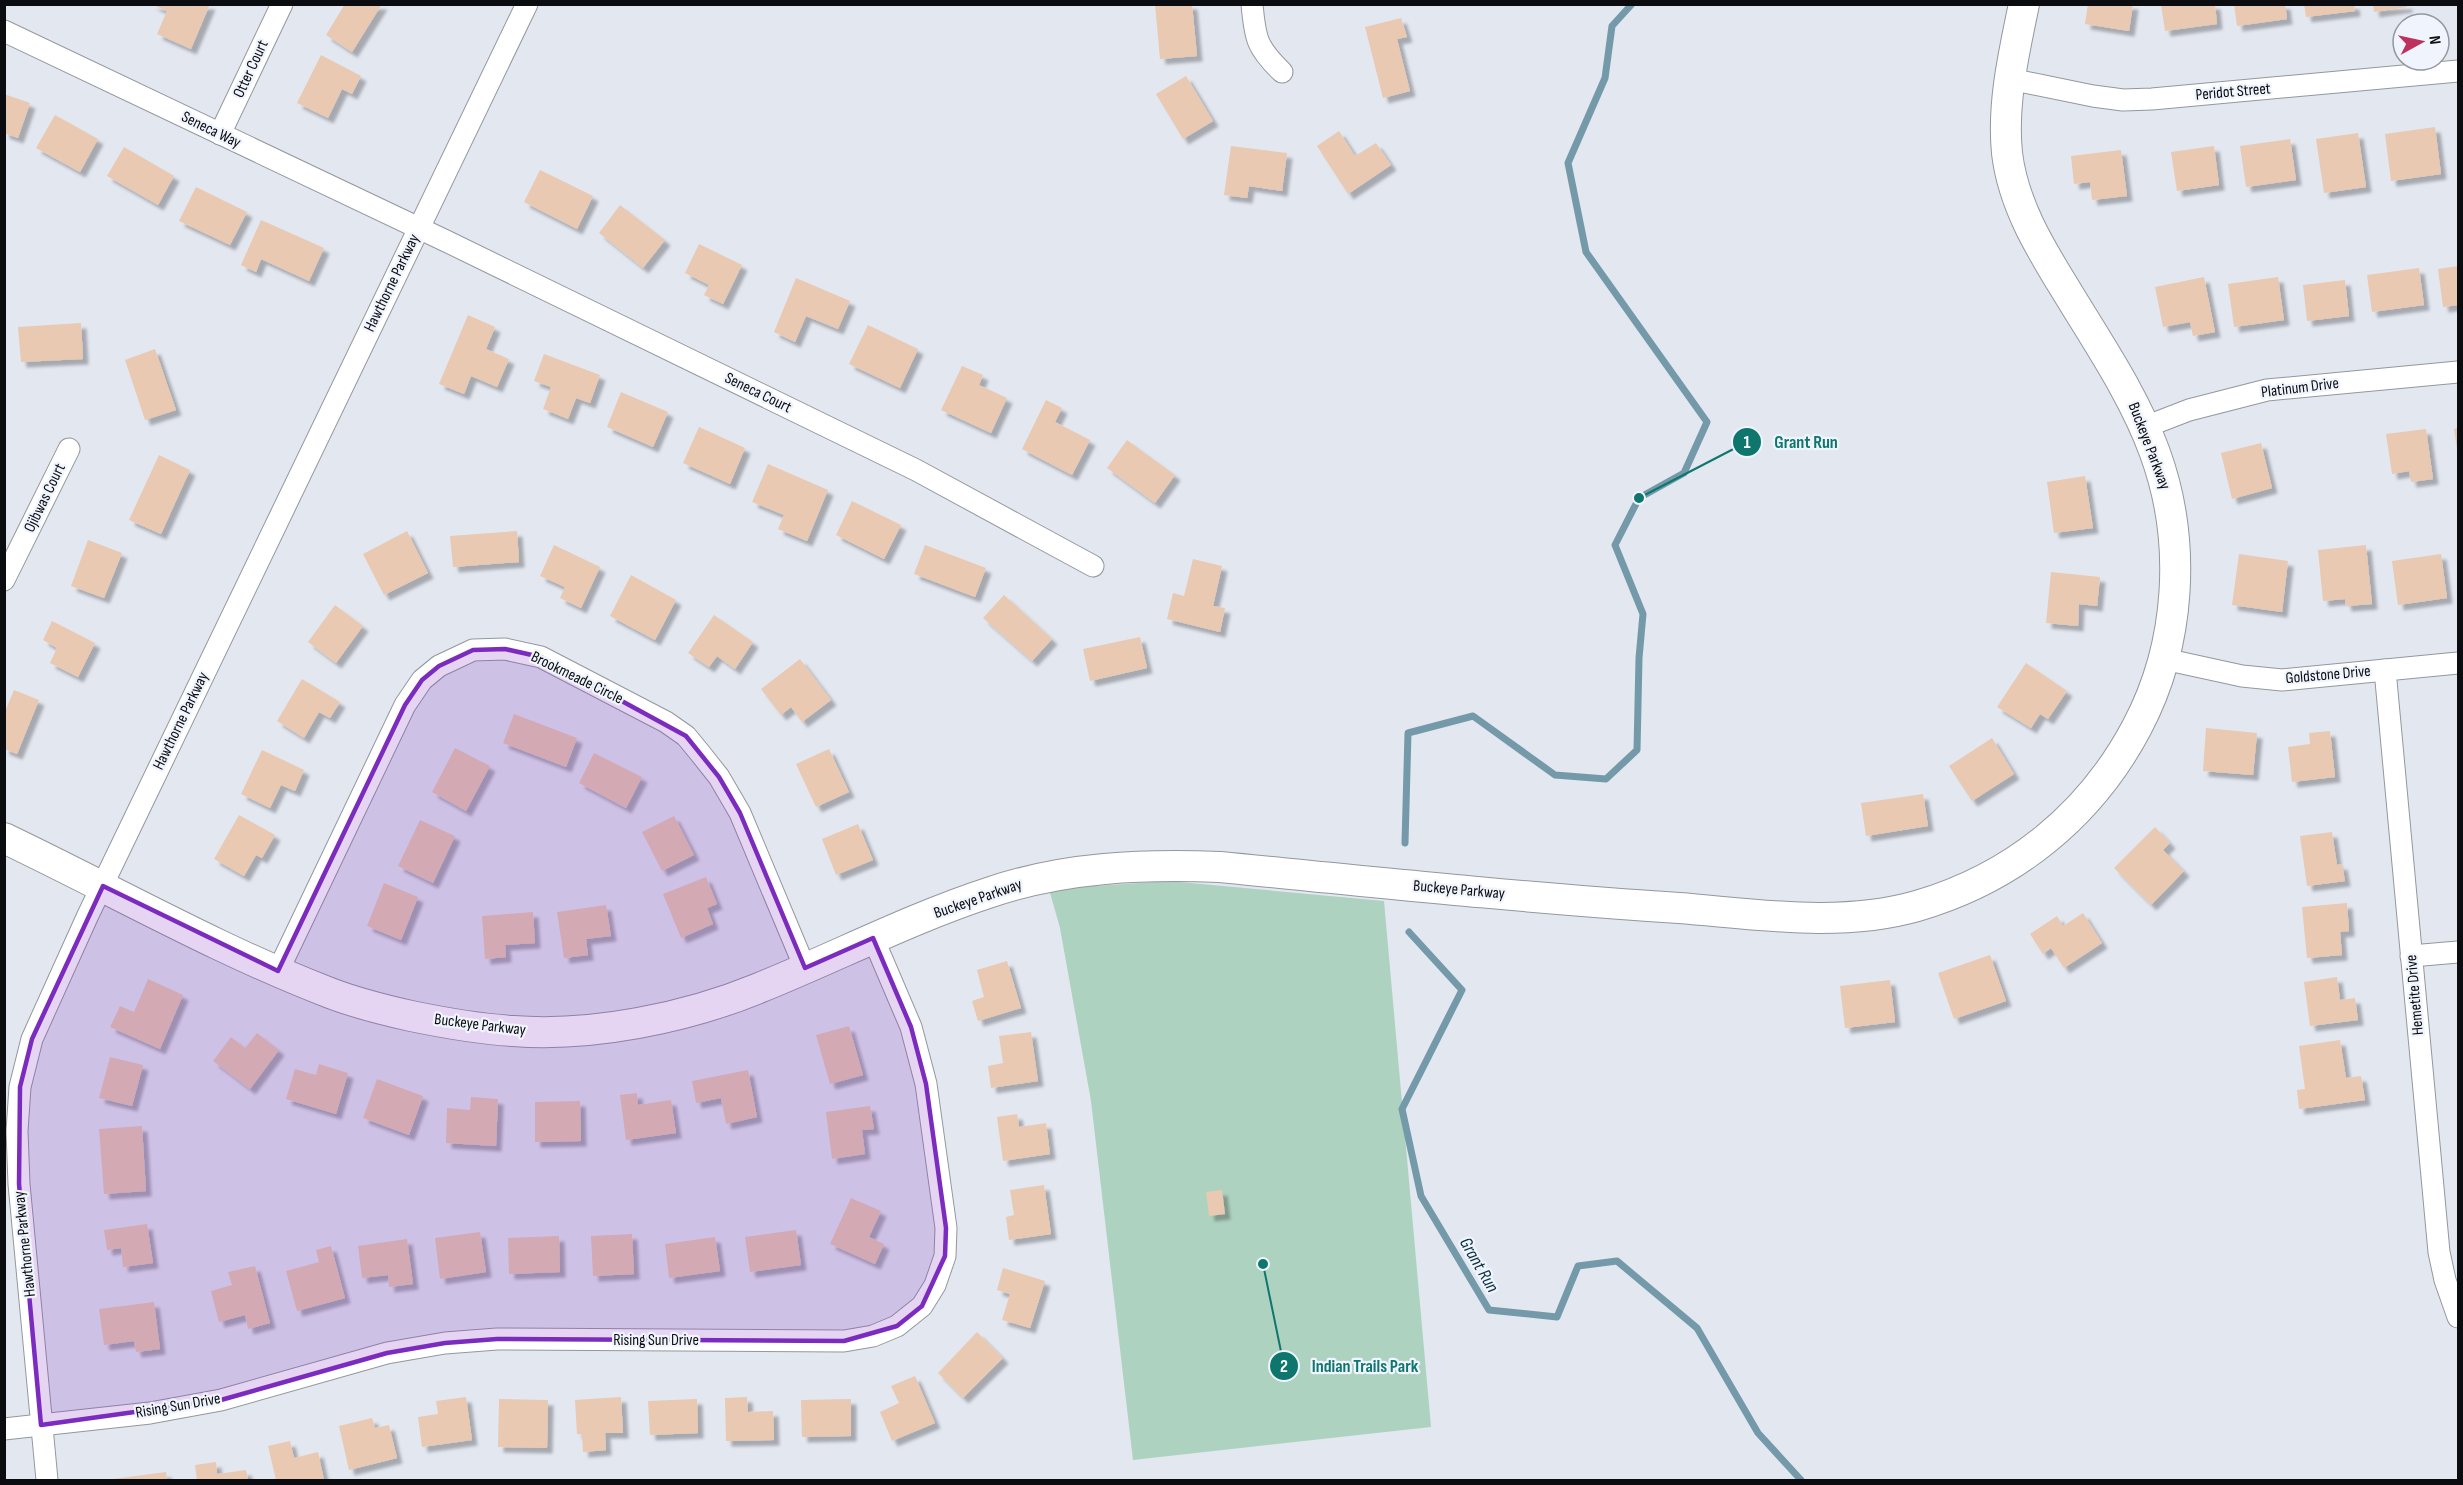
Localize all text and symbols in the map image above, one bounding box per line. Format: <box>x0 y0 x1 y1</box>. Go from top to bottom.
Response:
north arrow <box>2391 12 2451 72</box>
text: N <box>2424 35 2444 46</box>
street label: Otter Court <box>229 37 273 101</box>
street label: Peridot Street <box>2195 79 2271 105</box>
street label: Seneca Way <box>178 108 244 152</box>
street label: Hawthorne Parkway <box>360 231 424 335</box>
street label: Seneca Court <box>721 369 795 417</box>
street label: Platinum Drive <box>2260 374 2340 402</box>
street label: Buckeye Parkway <box>2124 400 2174 492</box>
callout: Grant Run <box>1732 424 1850 460</box>
text: 1 <box>1743 432 1751 453</box>
text: Grant Run <box>1774 432 1838 453</box>
street label: Ojibwas Court <box>20 460 70 535</box>
street label: Brookmeade Circle <box>528 647 626 709</box>
street label: Goldstone Drive <box>2285 662 2371 688</box>
street label: Hawthorne Parkway <box>149 669 213 773</box>
street label: Buckeye Parkway <box>931 875 1025 923</box>
street label: Buckeye Parkway <box>1412 877 1506 903</box>
street label: Hemetite Drive <box>2402 954 2428 1036</box>
street label: Buckeye Parkway <box>433 1010 527 1040</box>
street label: Hawthorne Parkway <box>10 1190 40 1298</box>
water label: Grant Run <box>1455 1234 1503 1297</box>
street label: Rising Sun Drive <box>613 1331 699 1350</box>
callout: Indian Trails Park <box>1269 1348 1430 1384</box>
text: 2 <box>1280 1356 1288 1377</box>
text: Indian Trails Park <box>1312 1356 1419 1377</box>
street label: Rising Sun Drive <box>134 1389 222 1423</box>

